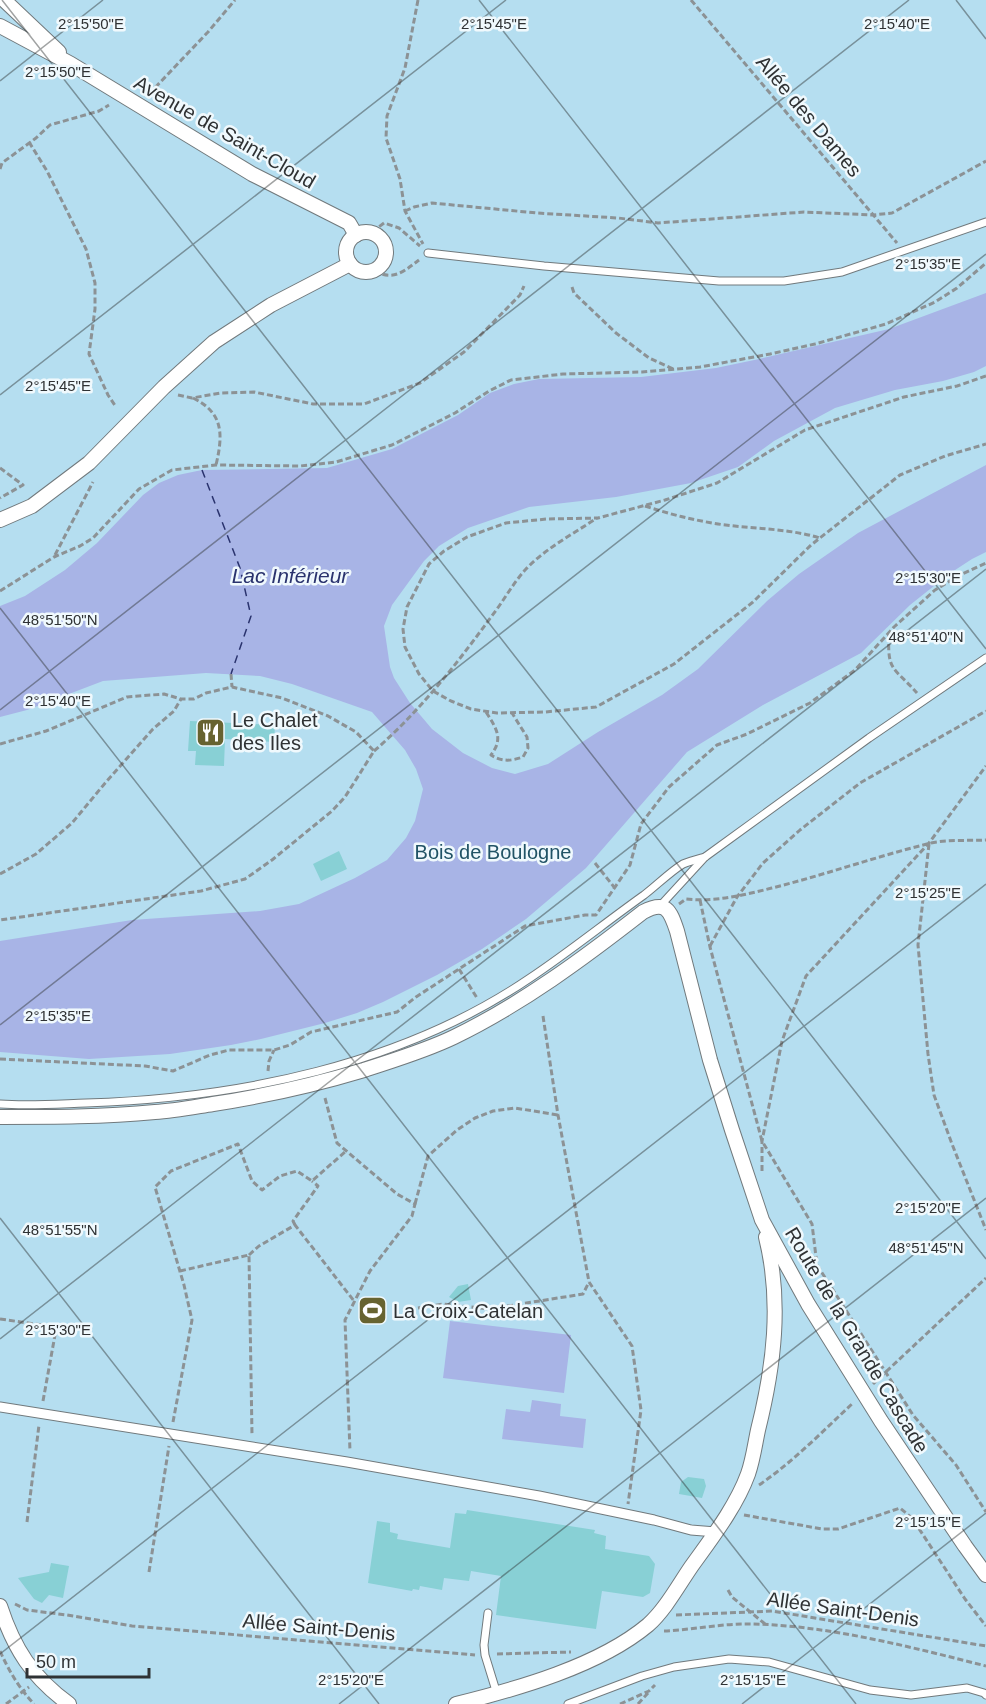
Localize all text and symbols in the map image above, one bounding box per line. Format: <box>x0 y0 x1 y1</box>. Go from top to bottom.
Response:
text: 2°15'50"E <box>58 15 124 32</box>
text: 2°15'45"E <box>461 15 527 32</box>
text: 2°15'40"E <box>864 15 930 32</box>
street label: Allée des Dames <box>752 51 866 181</box>
text: 2°15'50"E <box>25 63 91 80</box>
street label: Avenue de Saint-Cloud <box>131 71 319 193</box>
text: 2°15'35"E <box>895 255 961 272</box>
text: 2°15'45"E <box>25 377 91 394</box>
water label: Lac Inférieur <box>232 564 349 587</box>
text: 2°15'30"E <box>895 569 961 586</box>
text: 48°51'50"N <box>22 611 98 628</box>
text: 48°51'40"N <box>888 628 964 645</box>
text: 2°15'40"E <box>25 692 91 709</box>
place label: Le Chalet des Iles <box>232 709 318 754</box>
restaurant icon: Le Chalet des Iles <box>195 716 227 748</box>
park label: Bois de Boulogne <box>415 841 571 863</box>
text: 2°15'25"E <box>895 884 961 901</box>
text: 2°15'35"E <box>25 1007 91 1024</box>
text: 2°15'20"E <box>895 1199 961 1216</box>
text: 48°51'55"N <box>22 1221 98 1238</box>
street label: Route de la Grande Cascade <box>781 1223 933 1457</box>
text: 48°51'45"N <box>888 1239 964 1256</box>
sports icon: La Croix-Catelan <box>356 1295 388 1327</box>
place label: La Croix-Catelan <box>393 1300 543 1322</box>
text: 2°15'30"E <box>25 1321 91 1338</box>
text: 2°15'15"E <box>895 1513 961 1530</box>
street label: Allée Saint-Denis <box>766 1587 920 1631</box>
street label: Allée Saint-Denis <box>242 1609 396 1645</box>
scale bar <box>27 1641 148 1679</box>
text: 50 m <box>36 1652 76 1672</box>
text: 2°15'20"E <box>318 1671 384 1688</box>
text: 2°15'15"E <box>720 1671 786 1688</box>

